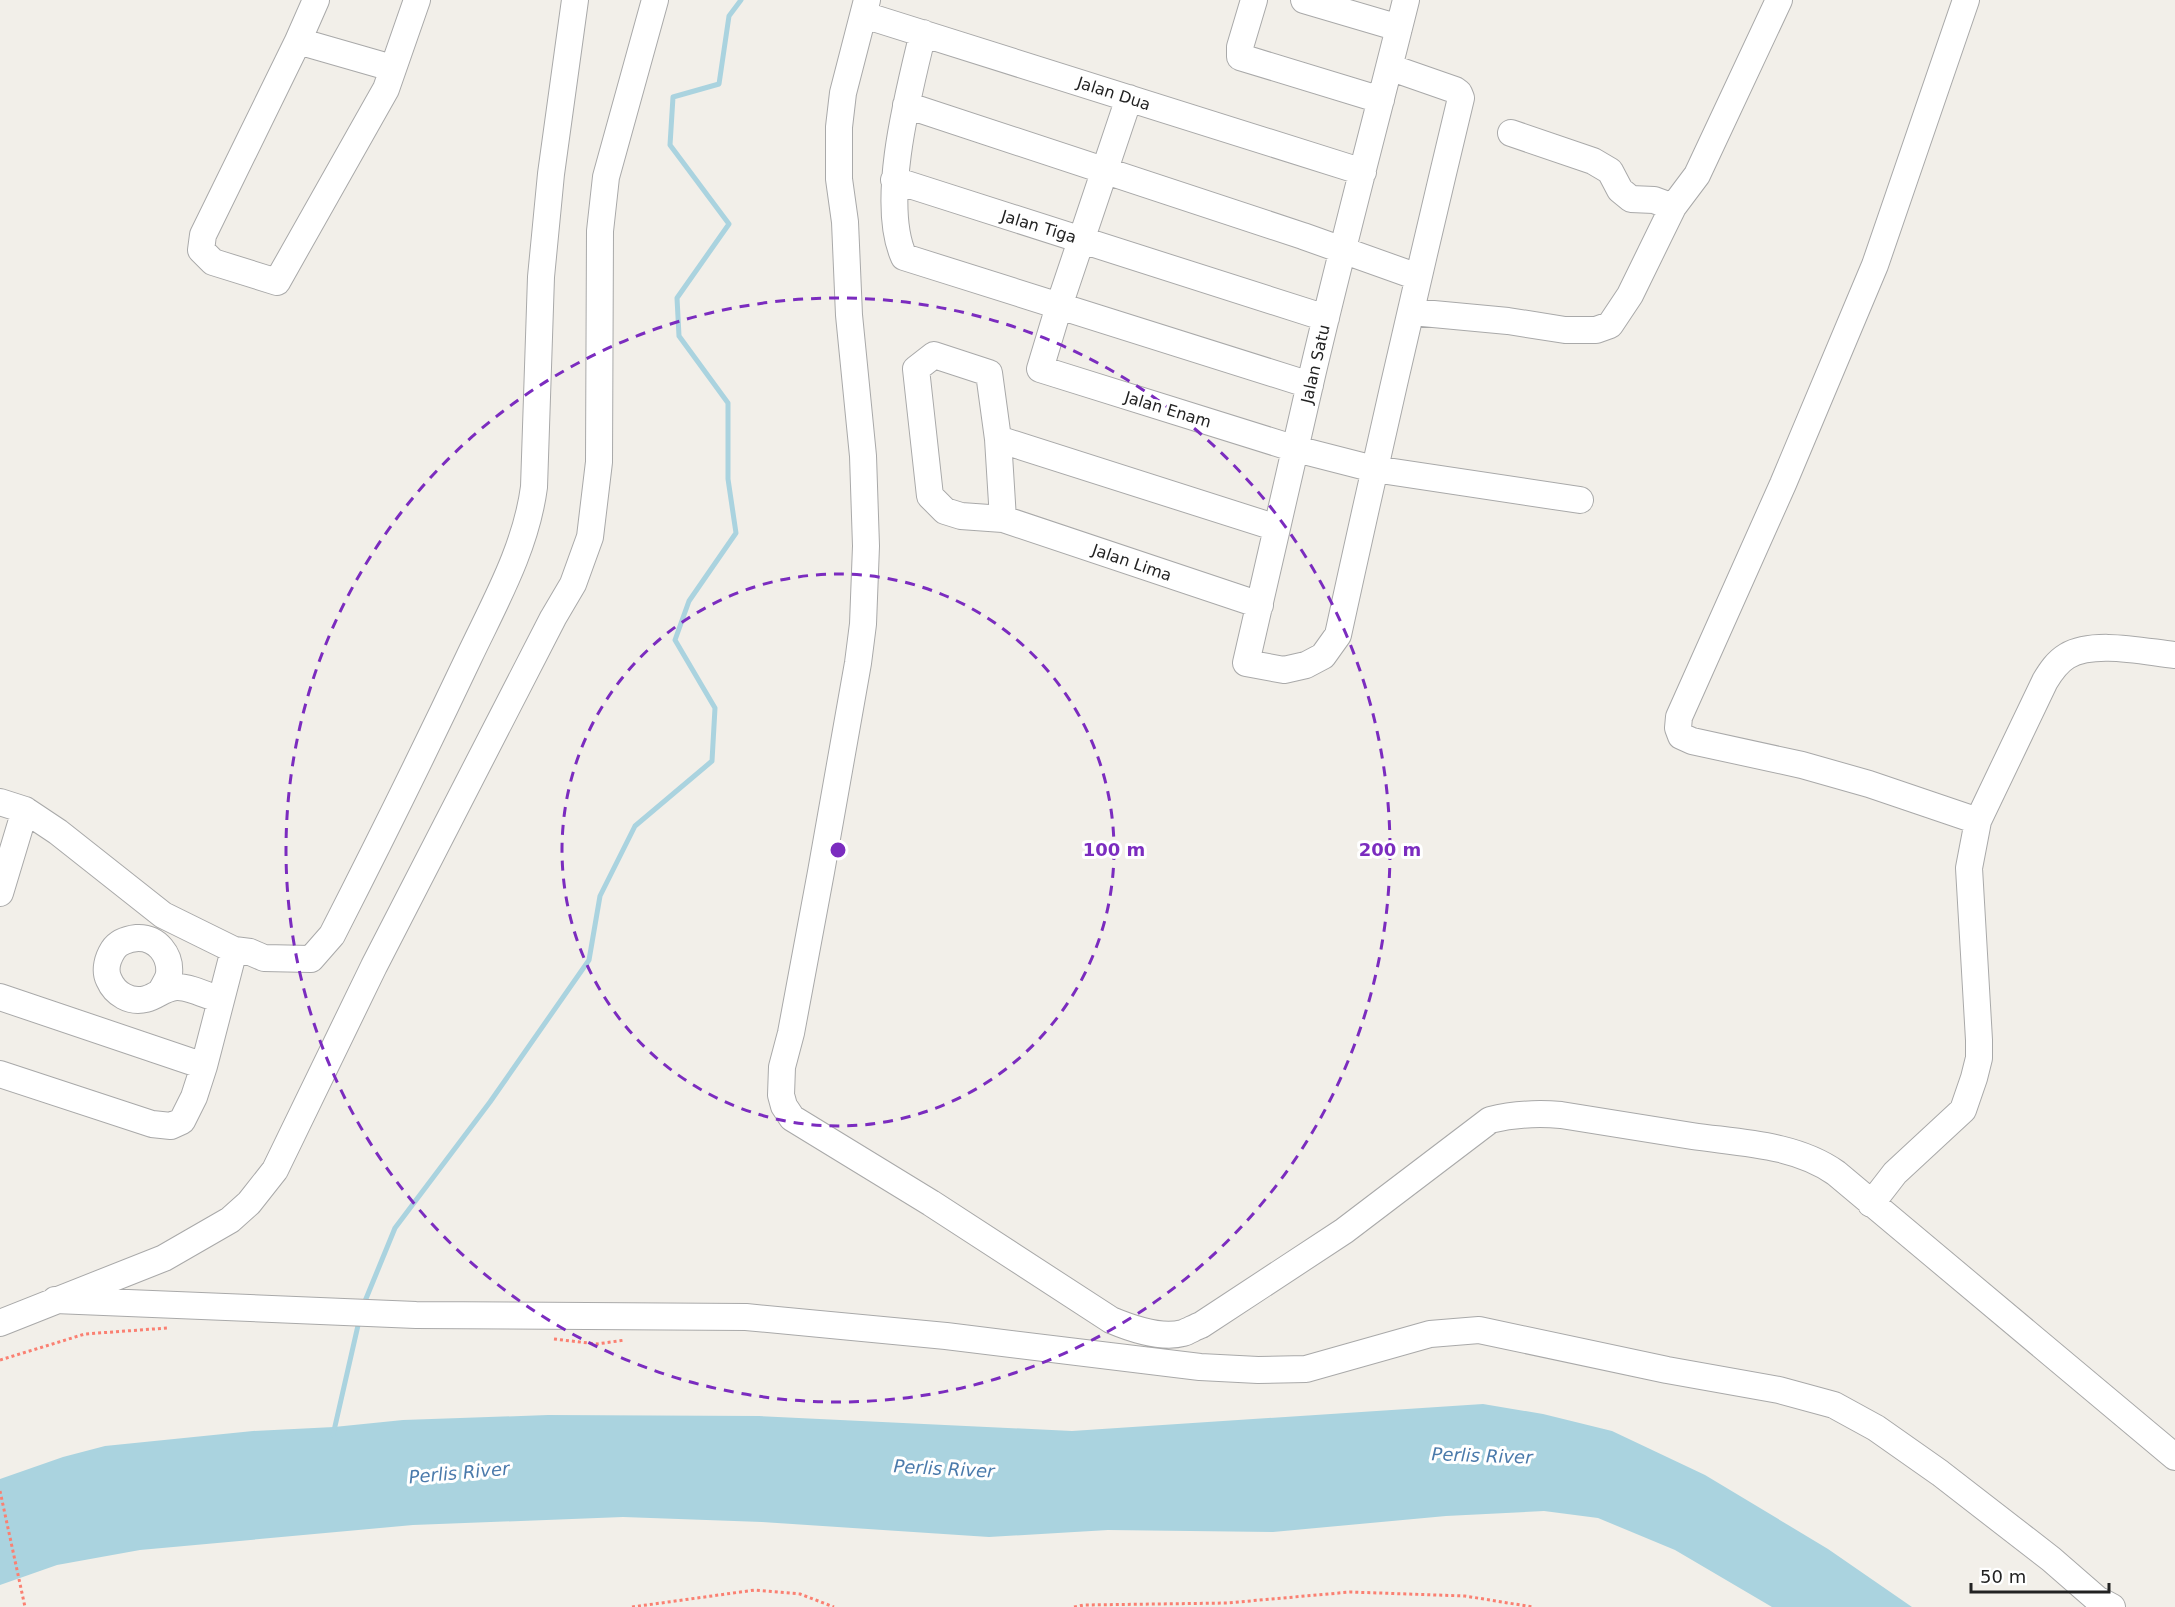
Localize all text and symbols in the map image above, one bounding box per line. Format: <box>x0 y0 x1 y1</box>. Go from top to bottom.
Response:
street label: Jalan Dua <box>1074 72 1153 114</box>
street label: Jalan Tiga <box>998 206 1079 247</box>
street label: Jalan Satu <box>1297 323 1334 406</box>
street label: Jalan Enam <box>1121 387 1213 432</box>
street label: Jalan Lima <box>1089 540 1174 585</box>
text: 100 m <box>1083 839 1145 860</box>
text: 200 m <box>1359 839 1421 860</box>
centre of rings <box>828 840 848 860</box>
water label: Perlis River <box>1431 1443 1534 1468</box>
water label: Perlis River <box>893 1455 997 1482</box>
water label: Perlis River <box>408 1457 512 1487</box>
scale bar <box>1971 1556 2109 1594</box>
text: 50 m <box>1980 1566 2026 1587</box>

